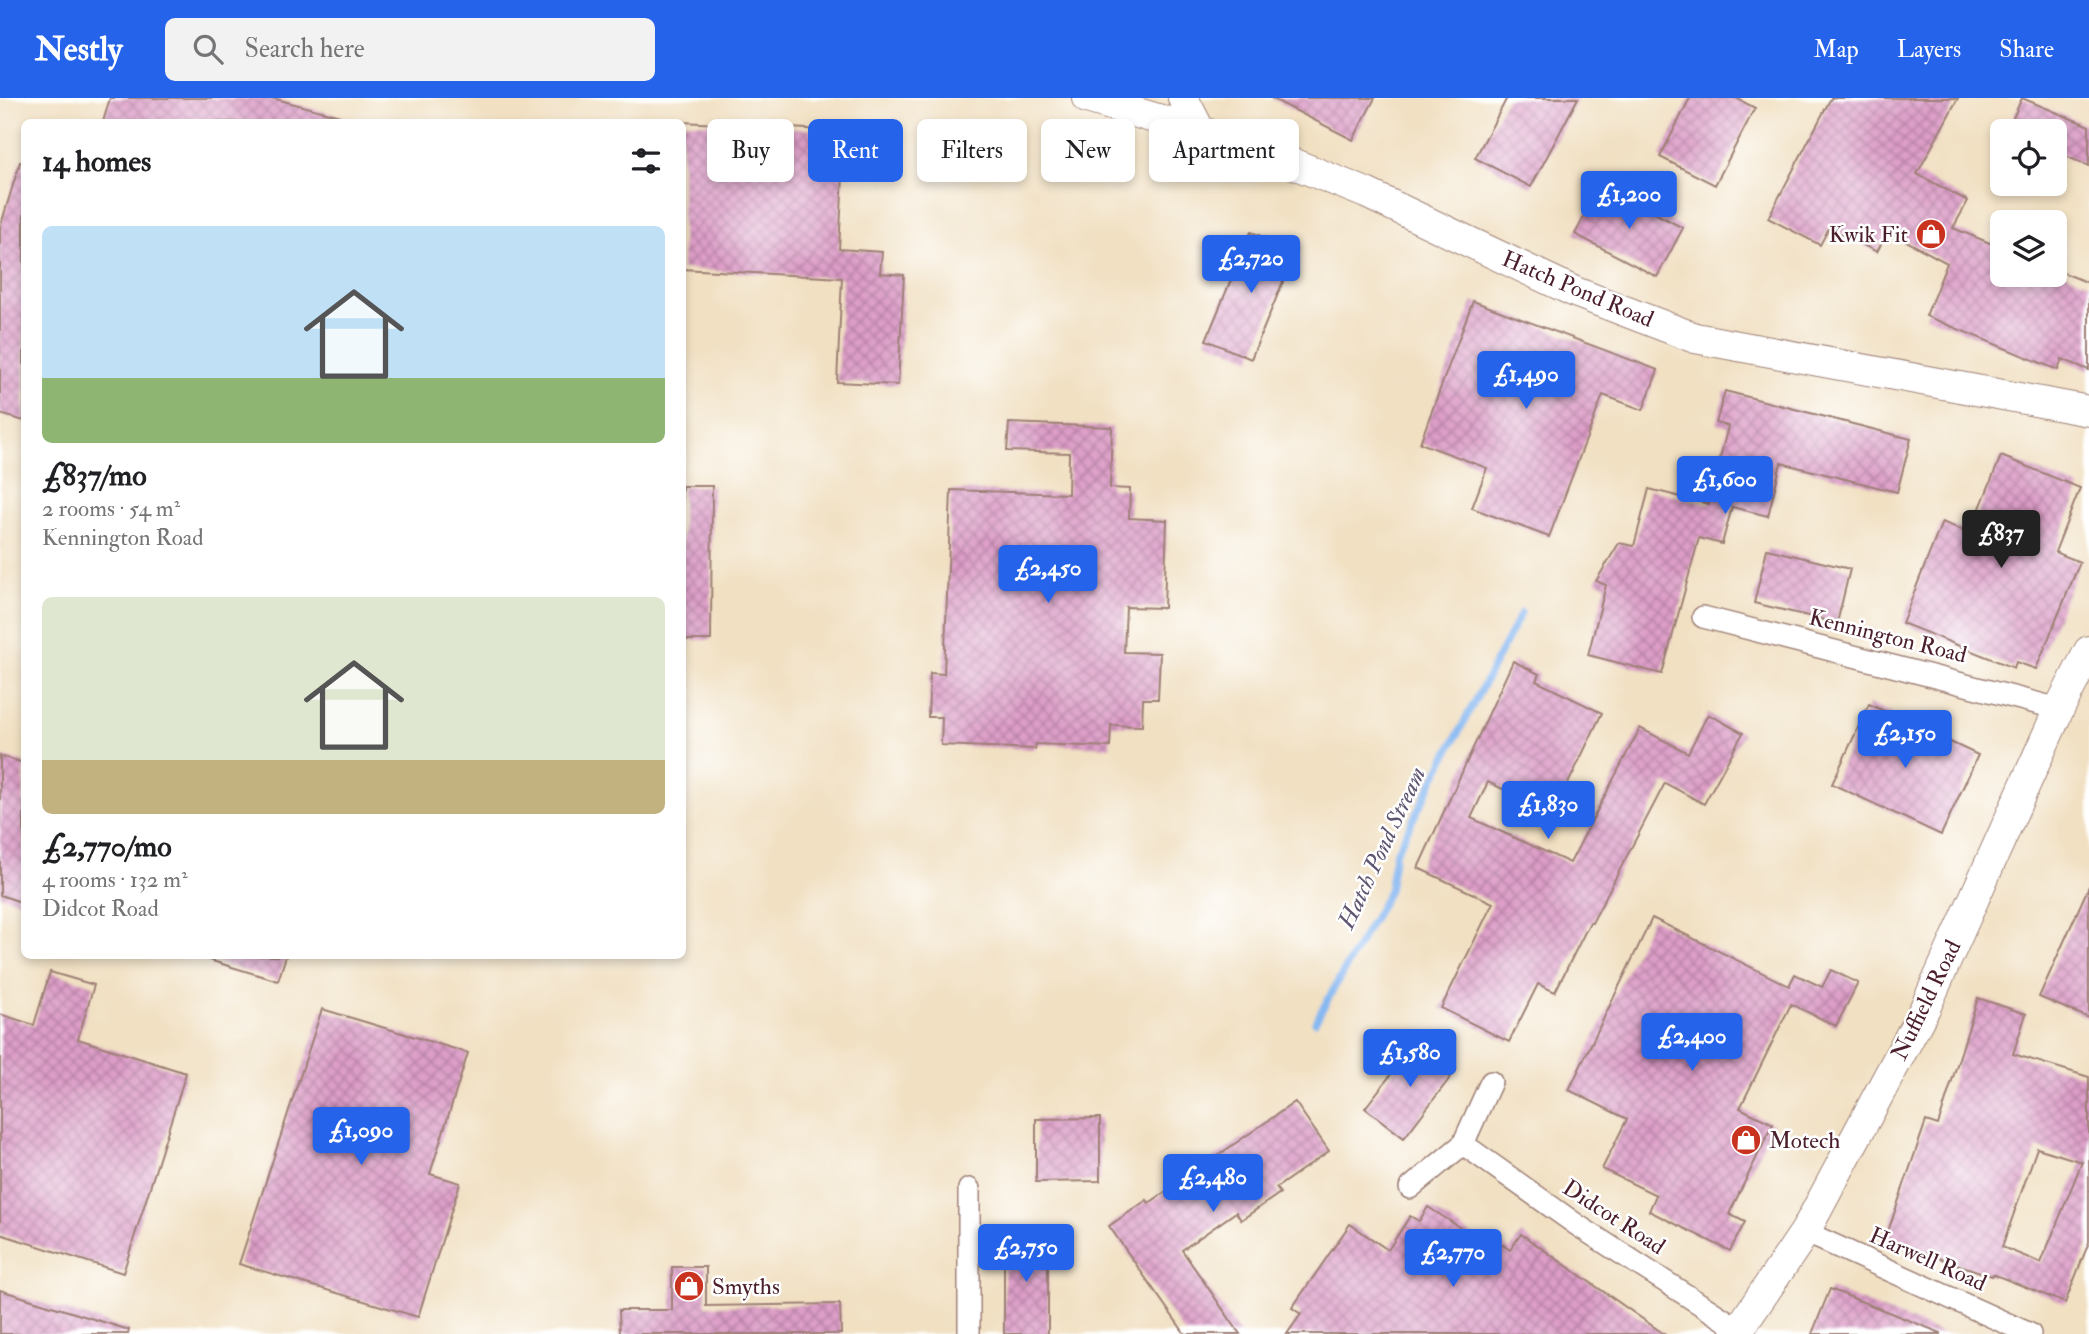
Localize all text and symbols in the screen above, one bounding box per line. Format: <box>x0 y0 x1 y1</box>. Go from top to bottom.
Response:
search box <box>165 18 655 81</box>
text: Nestly <box>35 29 123 70</box>
icon: search <box>189 30 227 68</box>
text: Search here <box>245 33 365 65</box>
text: Map <box>1814 34 1859 65</box>
text: Layers <box>1897 34 1961 65</box>
text: Share <box>1999 34 2054 65</box>
chip: Buy <box>707 119 794 182</box>
chip: Rent <box>808 119 903 182</box>
chip: Filters <box>917 119 1027 182</box>
chip: New <box>1041 119 1135 182</box>
chip: Apartment <box>1149 119 1299 182</box>
map controls <box>1990 119 2067 287</box>
button: locate <box>1990 119 2067 196</box>
icon: filters <box>627 142 665 180</box>
text: 14 homes <box>42 143 151 180</box>
pin: £1,200 <box>1572 172 1686 231</box>
text: £1,200 <box>1597 179 1661 208</box>
button: layers <box>1990 210 2067 287</box>
shop icon: Kwik Fit <box>1914 217 1948 251</box>
place label: Kwik Fit <box>1829 220 1908 249</box>
pin: £2,720 <box>1194 236 1308 295</box>
text: £2,720 <box>1218 243 1284 272</box>
street label: Hatch Pond Road <box>1498 244 1658 334</box>
icon: home <box>291 271 417 397</box>
pin: £1,490 <box>1469 352 1583 411</box>
text: £1,490 <box>1493 359 1559 388</box>
pin: £1,600 <box>1668 456 1782 516</box>
text: £837/mo <box>42 457 147 494</box>
text: £1,600 <box>1693 464 1757 493</box>
text: 2 rooms · 54 m² <box>42 494 180 523</box>
pin: £837 <box>1960 510 2042 570</box>
text: £837 <box>1978 518 2024 547</box>
text: Kennington Road <box>42 523 204 552</box>
pin: £2,450 <box>991 546 1105 605</box>
text: £2,450 <box>1014 553 1082 582</box>
street label: Kennington Road <box>1806 602 1970 670</box>
icon: home <box>291 642 417 768</box>
pin: £2,150 <box>1848 710 1962 770</box>
text: £2,150 <box>1874 718 1936 747</box>
water label: Hatch Pond Stream <box>1331 762 1433 935</box>
pin: £1,830 <box>1491 782 1605 841</box>
text: £1,830 <box>1518 789 1578 818</box>
text: £2,770/mo <box>42 828 172 865</box>
text: 4 rooms · 132 m² <box>42 865 188 894</box>
text: Didcot Road <box>42 894 159 923</box>
street label: Nuffield Road <box>1884 935 1968 1065</box>
pin: £2,400 <box>1635 1014 1749 1073</box>
text: £2,400 <box>1657 1021 1727 1050</box>
pin: £1,580 <box>1353 1030 1467 1089</box>
text: £1,580 <box>1379 1037 1441 1066</box>
pin: £1,090 <box>304 1108 418 1167</box>
text: £1,090 <box>329 1115 393 1144</box>
shop icon: Motech <box>1729 1123 1763 1157</box>
place label: Motech <box>1769 1126 1840 1155</box>
pin: £2,480 <box>1156 1154 1270 1214</box>
text: £2,480 <box>1179 1162 1247 1191</box>
street label: Didcot Road <box>1557 1173 1671 1261</box>
street label: Harwell Road <box>1865 1220 1991 1298</box>
pin: £2,750 <box>969 1224 1083 1284</box>
pin: £2,770 <box>1396 1230 1510 1289</box>
text: £2,750 <box>994 1232 1058 1261</box>
text: £2,770 <box>1421 1237 1485 1266</box>
shop icon: Smyths <box>672 1269 706 1303</box>
place label: Smyths <box>712 1272 780 1301</box>

